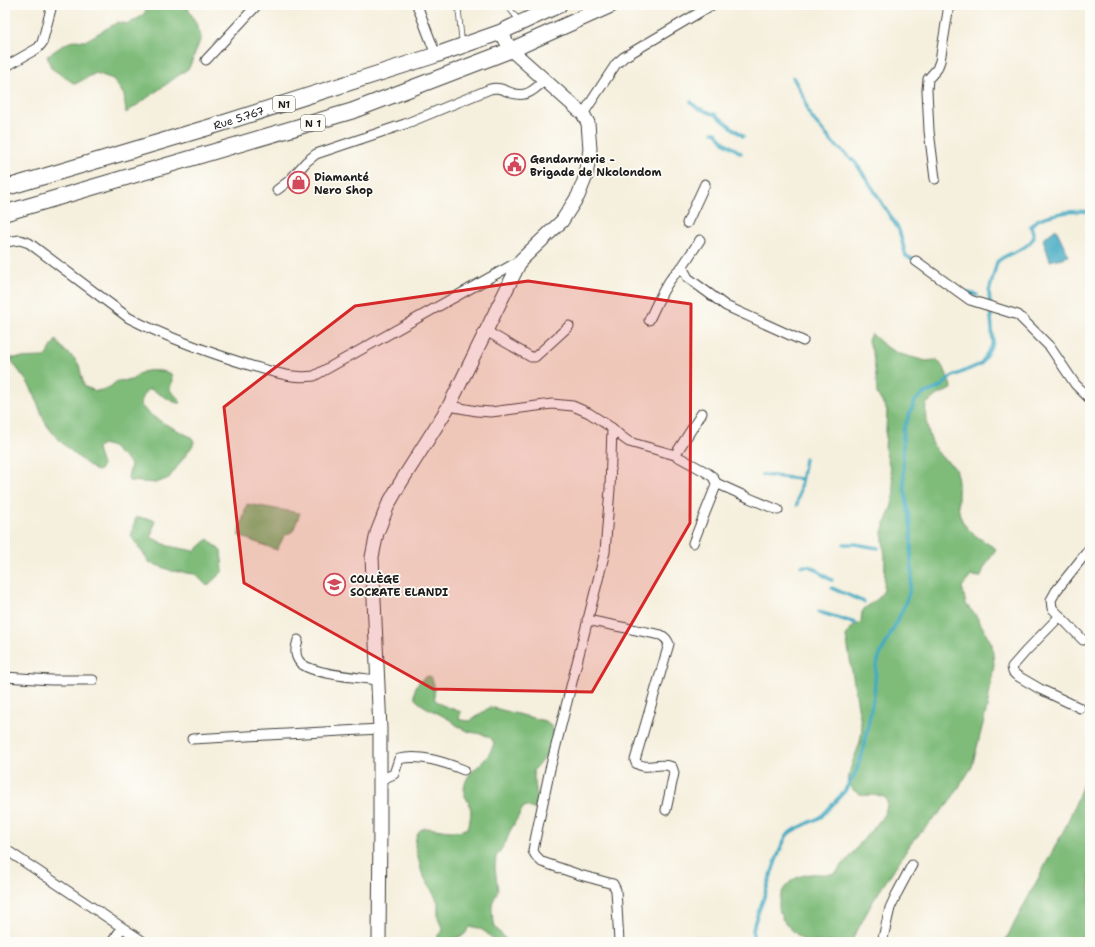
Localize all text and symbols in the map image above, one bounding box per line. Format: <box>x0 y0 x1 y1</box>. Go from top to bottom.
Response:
road number: N1 <box>273 96 295 112</box>
street label: Rue 5.767 <box>211 103 266 133</box>
road number: N 1 <box>301 115 325 131</box>
public building icon: Gendarmerie - Brigade de Nkolondom <box>501 152 527 178</box>
place label: Gendarmerie - Brigade de Nkolondom <box>530 152 661 180</box>
shop icon: Diamanté Nero Shop <box>286 170 312 196</box>
place label: Diamanté Nero Shop <box>314 170 373 198</box>
place label: COLLÈGE SOCRATE ELANDI <box>350 571 448 600</box>
school or university icon: COLLÈGE SOCRATE ELANDI <box>322 572 348 598</box>

